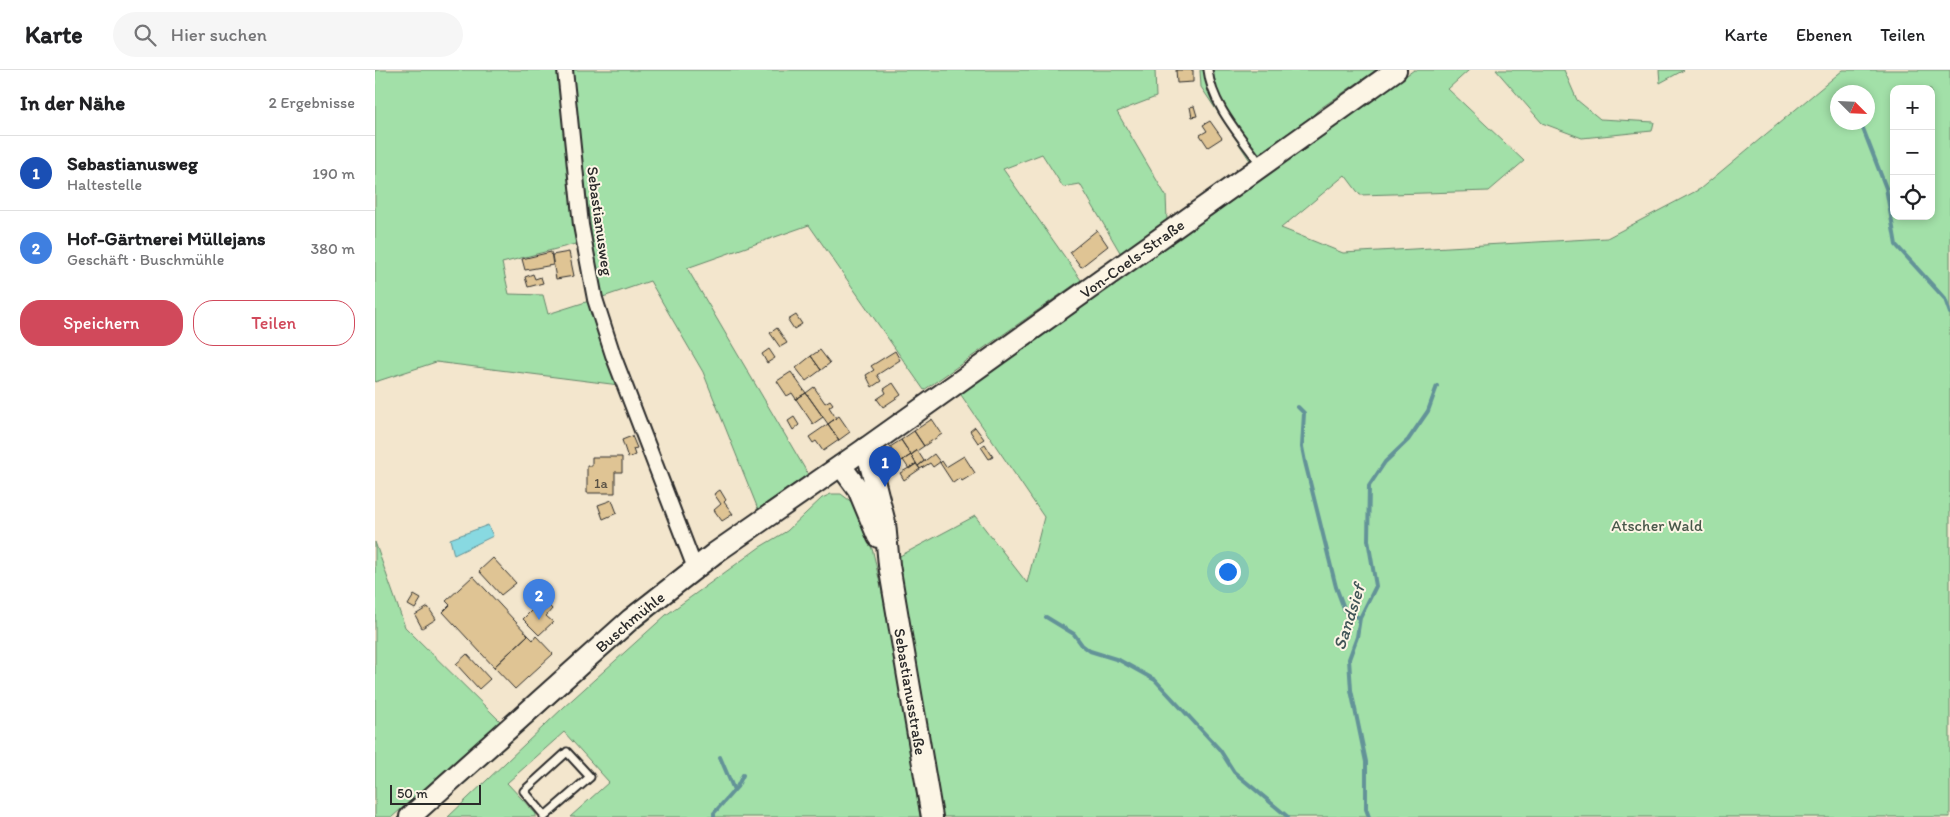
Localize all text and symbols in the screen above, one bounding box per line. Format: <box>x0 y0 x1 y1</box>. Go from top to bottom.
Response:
search box <box>113 12 463 57</box>
text: Karte <box>25 20 83 49</box>
icon: search <box>131 21 159 49</box>
text: Hier suchen <box>171 23 267 46</box>
text: Karte <box>1725 24 1768 46</box>
text: Ebenen <box>1796 24 1852 46</box>
text: Teilen <box>1880 24 1925 46</box>
north arrow <box>1830 85 1875 130</box>
map controls <box>1890 85 1935 220</box>
button: + <box>1890 85 1935 130</box>
text: In der Nähe <box>20 90 125 115</box>
text: 2 Ergebnisse <box>269 93 355 112</box>
button: − <box>1890 130 1935 175</box>
text: Sebastianusweg <box>67 152 198 175</box>
text: 1 <box>32 164 40 183</box>
text: 190 m <box>312 164 355 183</box>
street label: Sebastianusweg <box>583 165 617 278</box>
text: Haltestelle <box>67 175 142 194</box>
button: locate <box>1890 175 1935 220</box>
street label: Von-Coels-Straße <box>1076 215 1188 302</box>
text: Hof-Gärtnerei Müllejans <box>67 227 266 250</box>
text: 2 <box>32 239 40 258</box>
text: 380 m <box>311 239 355 258</box>
text: Geschäft · Buschmühle <box>67 250 224 269</box>
button: Speichern <box>20 300 183 346</box>
button: Teilen <box>193 300 355 346</box>
pin: 1 <box>869 446 901 487</box>
house number: 1a <box>594 475 609 492</box>
park label: Atscher Wald <box>1611 516 1703 535</box>
your location <box>1215 559 1241 585</box>
water label: Sandsief <box>1328 578 1371 652</box>
pin: 2 <box>523 579 555 620</box>
street label: Buschmühle <box>591 587 668 656</box>
street label: Sebastianusstraße <box>890 627 931 756</box>
scale bar <box>390 782 481 805</box>
text: 50 m <box>397 785 428 802</box>

